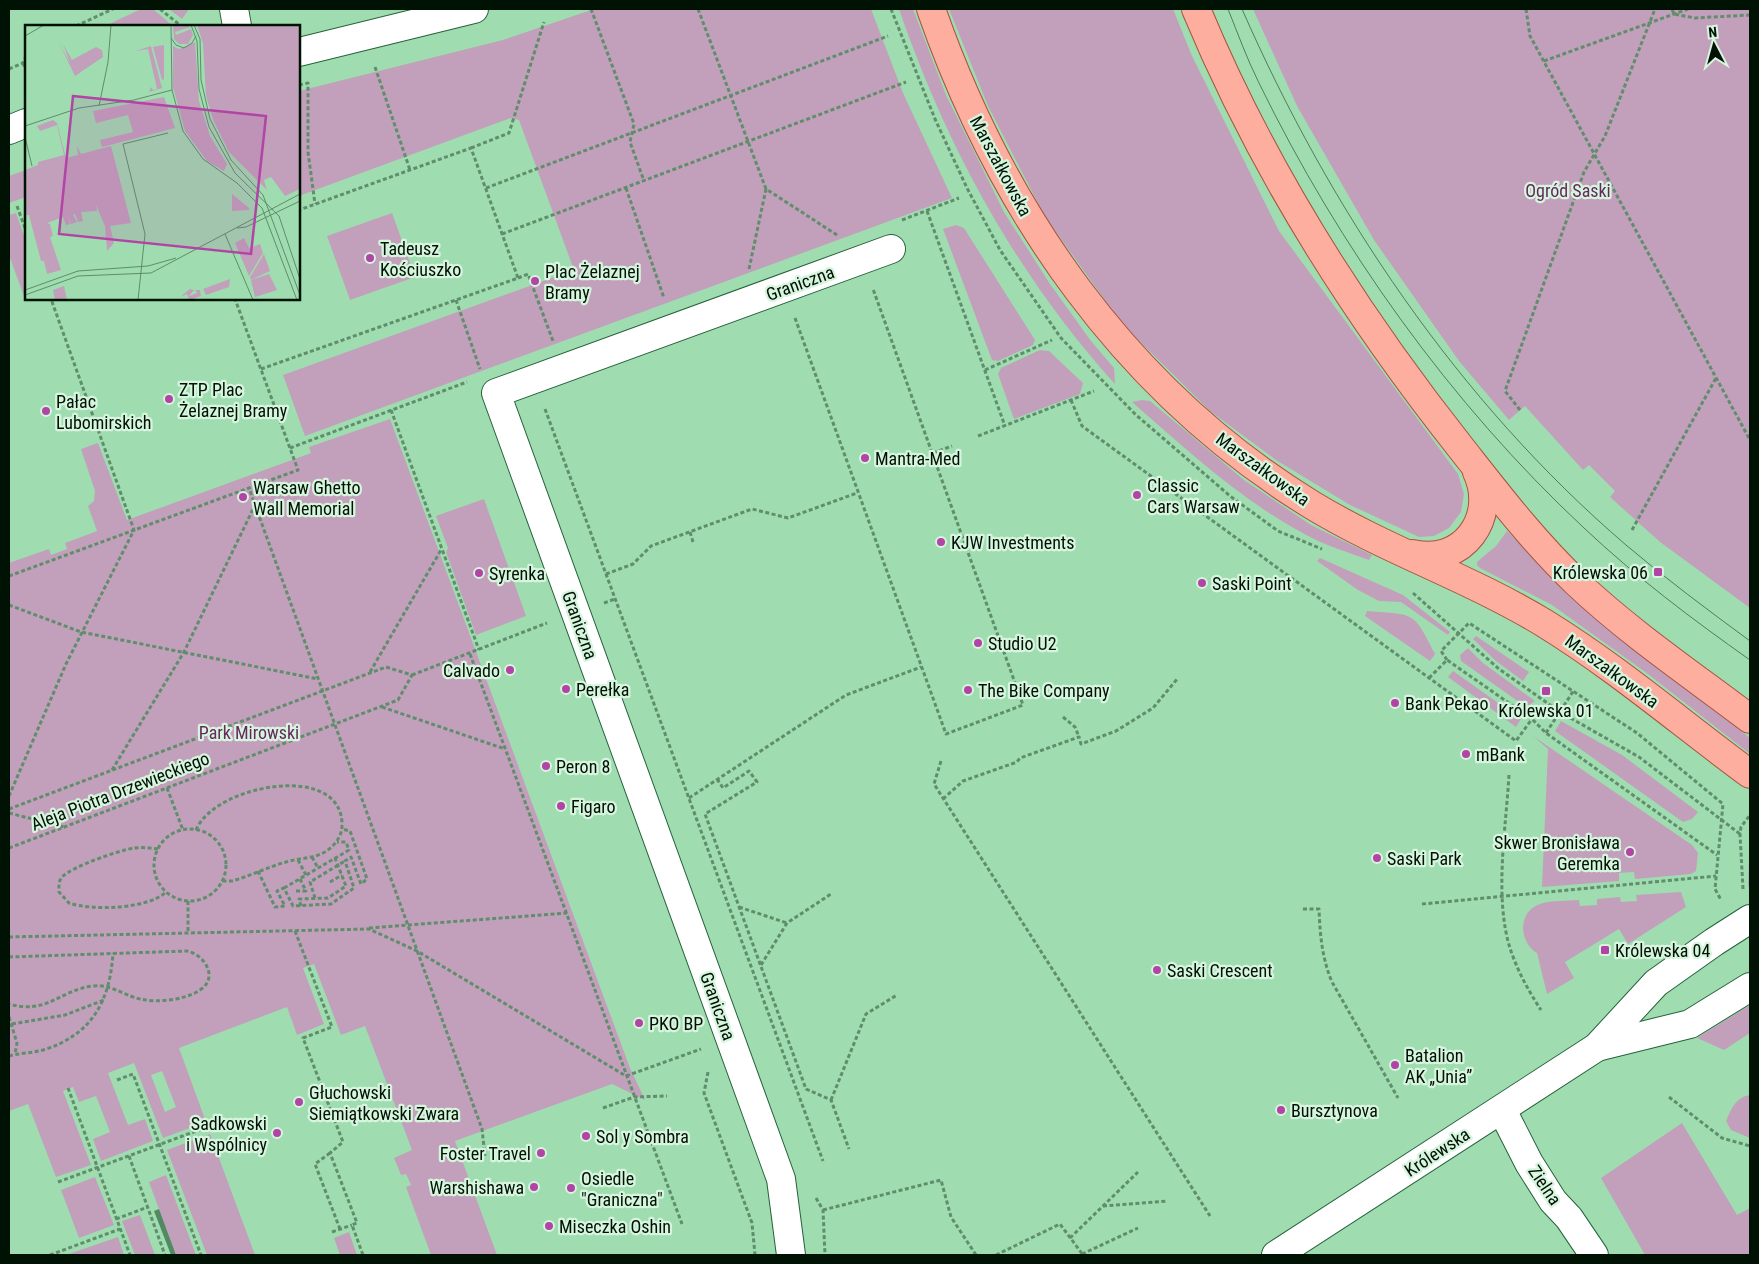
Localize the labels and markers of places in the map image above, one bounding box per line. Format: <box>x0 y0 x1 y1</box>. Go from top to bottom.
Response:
place label: Tadeusz Kościuszko <box>380 238 461 280</box>
marker: Tadeusz Kościuszko <box>364 252 376 264</box>
place label: Plac Żelaznej Bramy <box>545 261 640 303</box>
marker: Plac Żelaznej Bramy <box>529 275 541 287</box>
place label: ZTP Plac Żelaznej Bramy <box>179 379 288 421</box>
place label: Pałac Lubomirskich <box>56 391 151 433</box>
marker: ZTP Plac Żelaznej Bramy <box>163 393 175 405</box>
marker: Pałac Lubomirskich <box>40 405 52 417</box>
place label: Mantra-Med <box>875 448 960 469</box>
marker: Mantra-Med <box>859 452 871 464</box>
place label: Classic Cars Warsaw <box>1147 475 1240 517</box>
place label: Warsaw Ghetto Wall Memorial <box>253 477 360 519</box>
marker: Classic Cars Warsaw <box>1131 489 1143 501</box>
marker: Warsaw Ghetto Wall Memorial <box>237 491 249 503</box>
place label: KJW Investments <box>951 532 1074 553</box>
marker: KJW Investments <box>935 536 947 548</box>
place label: Królewska 06 <box>1553 562 1648 583</box>
place label: Syrenka <box>489 563 545 584</box>
marker: Królewska 06 <box>1652 566 1664 578</box>
marker: Syrenka <box>473 567 485 579</box>
place label: Saski Point <box>1212 573 1292 594</box>
marker: Saski Point <box>1196 577 1208 589</box>
place label: Studio U2 <box>988 633 1057 654</box>
marker: Studio U2 <box>972 637 984 649</box>
place label: Calvado <box>443 660 500 681</box>
marker: Calvado <box>504 664 516 676</box>
place label: Perełka <box>576 679 629 700</box>
place label: The Bike Company <box>978 680 1110 701</box>
marker: Perełka <box>560 683 572 695</box>
marker: The Bike Company <box>962 684 974 696</box>
marker: Królewska 01 <box>1540 685 1552 697</box>
place label: Bank Pekao <box>1405 693 1488 714</box>
marker: Bank Pekao <box>1389 697 1401 709</box>
place label: Królewska 01 <box>1498 700 1594 721</box>
place label: mBank <box>1476 744 1525 765</box>
marker: mBank <box>1460 748 1472 760</box>
place label: Peron 8 <box>556 756 610 777</box>
marker: Peron 8 <box>540 760 552 772</box>
place label: Figaro <box>571 796 616 817</box>
marker: Figaro <box>555 800 567 812</box>
place label: Skwer Bronisława Geremka <box>1494 832 1620 874</box>
marker: Skwer Bronisława Geremka <box>1624 846 1636 858</box>
place label: Saski Park <box>1387 848 1462 869</box>
marker: Saski Park <box>1371 852 1383 864</box>
place label: Królewska 04 <box>1615 940 1710 961</box>
marker: Królewska 04 <box>1599 944 1611 956</box>
place label: Saski Crescent <box>1167 960 1273 981</box>
marker: Saski Crescent <box>1151 964 1163 976</box>
place label: PKO BP <box>649 1013 703 1034</box>
marker: PKO BP <box>633 1017 645 1029</box>
place label: Batalion AK „Unia” <box>1405 1045 1472 1087</box>
marker: Batalion AK „Unia” <box>1389 1059 1401 1071</box>
place label: Głuchowski Siemiątkowski Zwara <box>309 1082 459 1124</box>
marker: Głuchowski Siemiątkowski Zwara <box>293 1096 305 1108</box>
place label: Bursztynova <box>1291 1100 1378 1121</box>
marker: Bursztynova <box>1275 1104 1287 1116</box>
place label: Sadkowski i Wspólnicy <box>186 1113 267 1155</box>
place label: Sol y Sombra <box>596 1126 689 1147</box>
marker: Sadkowski i Wspólnicy <box>271 1127 283 1139</box>
marker: Sol y Sombra <box>580 1130 592 1142</box>
place label: Foster Travel <box>440 1143 531 1164</box>
marker: Foster Travel <box>535 1147 547 1159</box>
place label: Osiedle "Graniczna" <box>581 1168 663 1210</box>
place label: Warshishawa <box>430 1177 524 1198</box>
marker: Warshishawa <box>528 1181 540 1193</box>
marker: Osiedle "Graniczna" <box>565 1182 577 1194</box>
place label: Miseczka Oshin <box>559 1216 671 1237</box>
marker: Miseczka Oshin <box>543 1220 555 1232</box>

